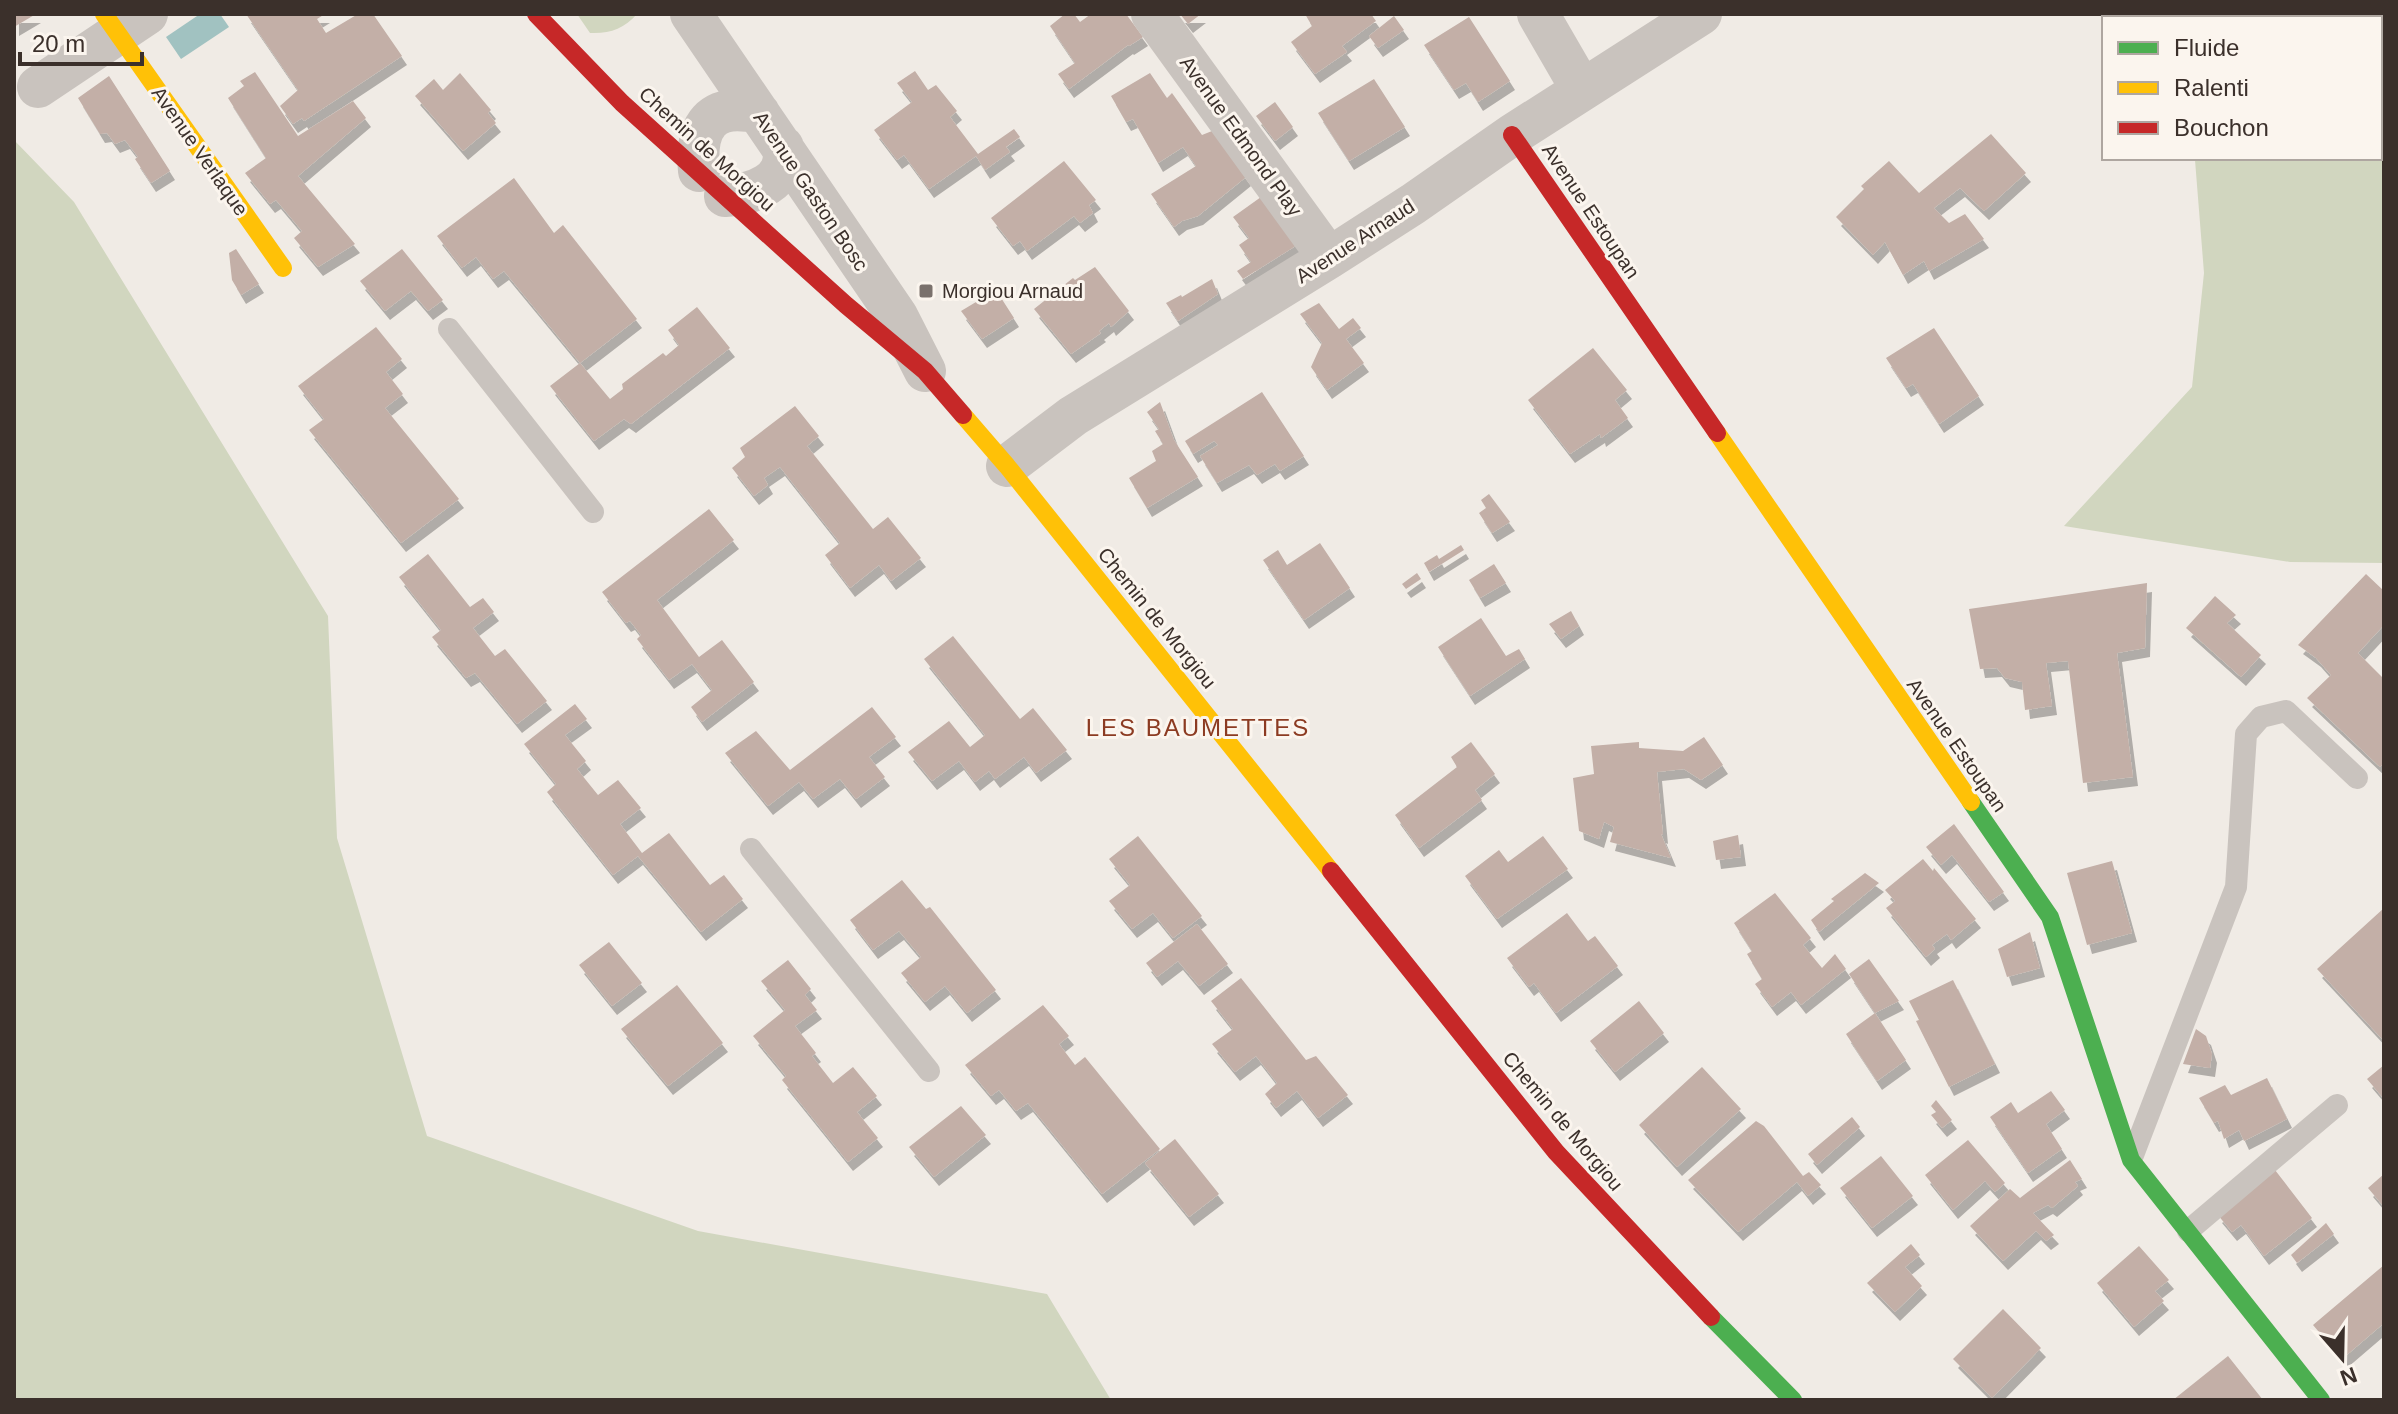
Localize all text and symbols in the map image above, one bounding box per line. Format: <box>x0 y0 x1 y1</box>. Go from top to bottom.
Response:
scale bar <box>20 16 142 66</box>
legend <box>2102 16 2382 160</box>
text: 20 m <box>32 30 85 57</box>
text: Fluide <box>2174 34 2239 61</box>
street label: Avenue Edmond Play <box>1176 52 1306 220</box>
text: Ralenti <box>2174 74 2249 101</box>
street label: Avenue Verlaque <box>147 82 253 220</box>
street label: Chemin de Morgiou <box>635 82 779 216</box>
street label: Avenue Gaston Bosc <box>749 107 873 275</box>
text: Bouchon <box>2174 114 2269 141</box>
street label: Avenue Estoupan <box>1538 140 1644 282</box>
street label: Avenue Arnaud <box>1292 195 1418 287</box>
place label: Morgiou Arnaud <box>942 280 1083 302</box>
marker: Morgiou Arnaud <box>917 282 935 300</box>
street label: Chemin de Morgiou <box>1094 543 1220 693</box>
street label: Avenue Estoupan <box>1903 674 2011 816</box>
district label: LES BAUMETTES <box>1086 714 1310 741</box>
street label: Chemin de Morgiou <box>1498 1047 1628 1195</box>
north arrow <box>2302 1318 2382 1398</box>
text: N <box>2337 1362 2360 1391</box>

